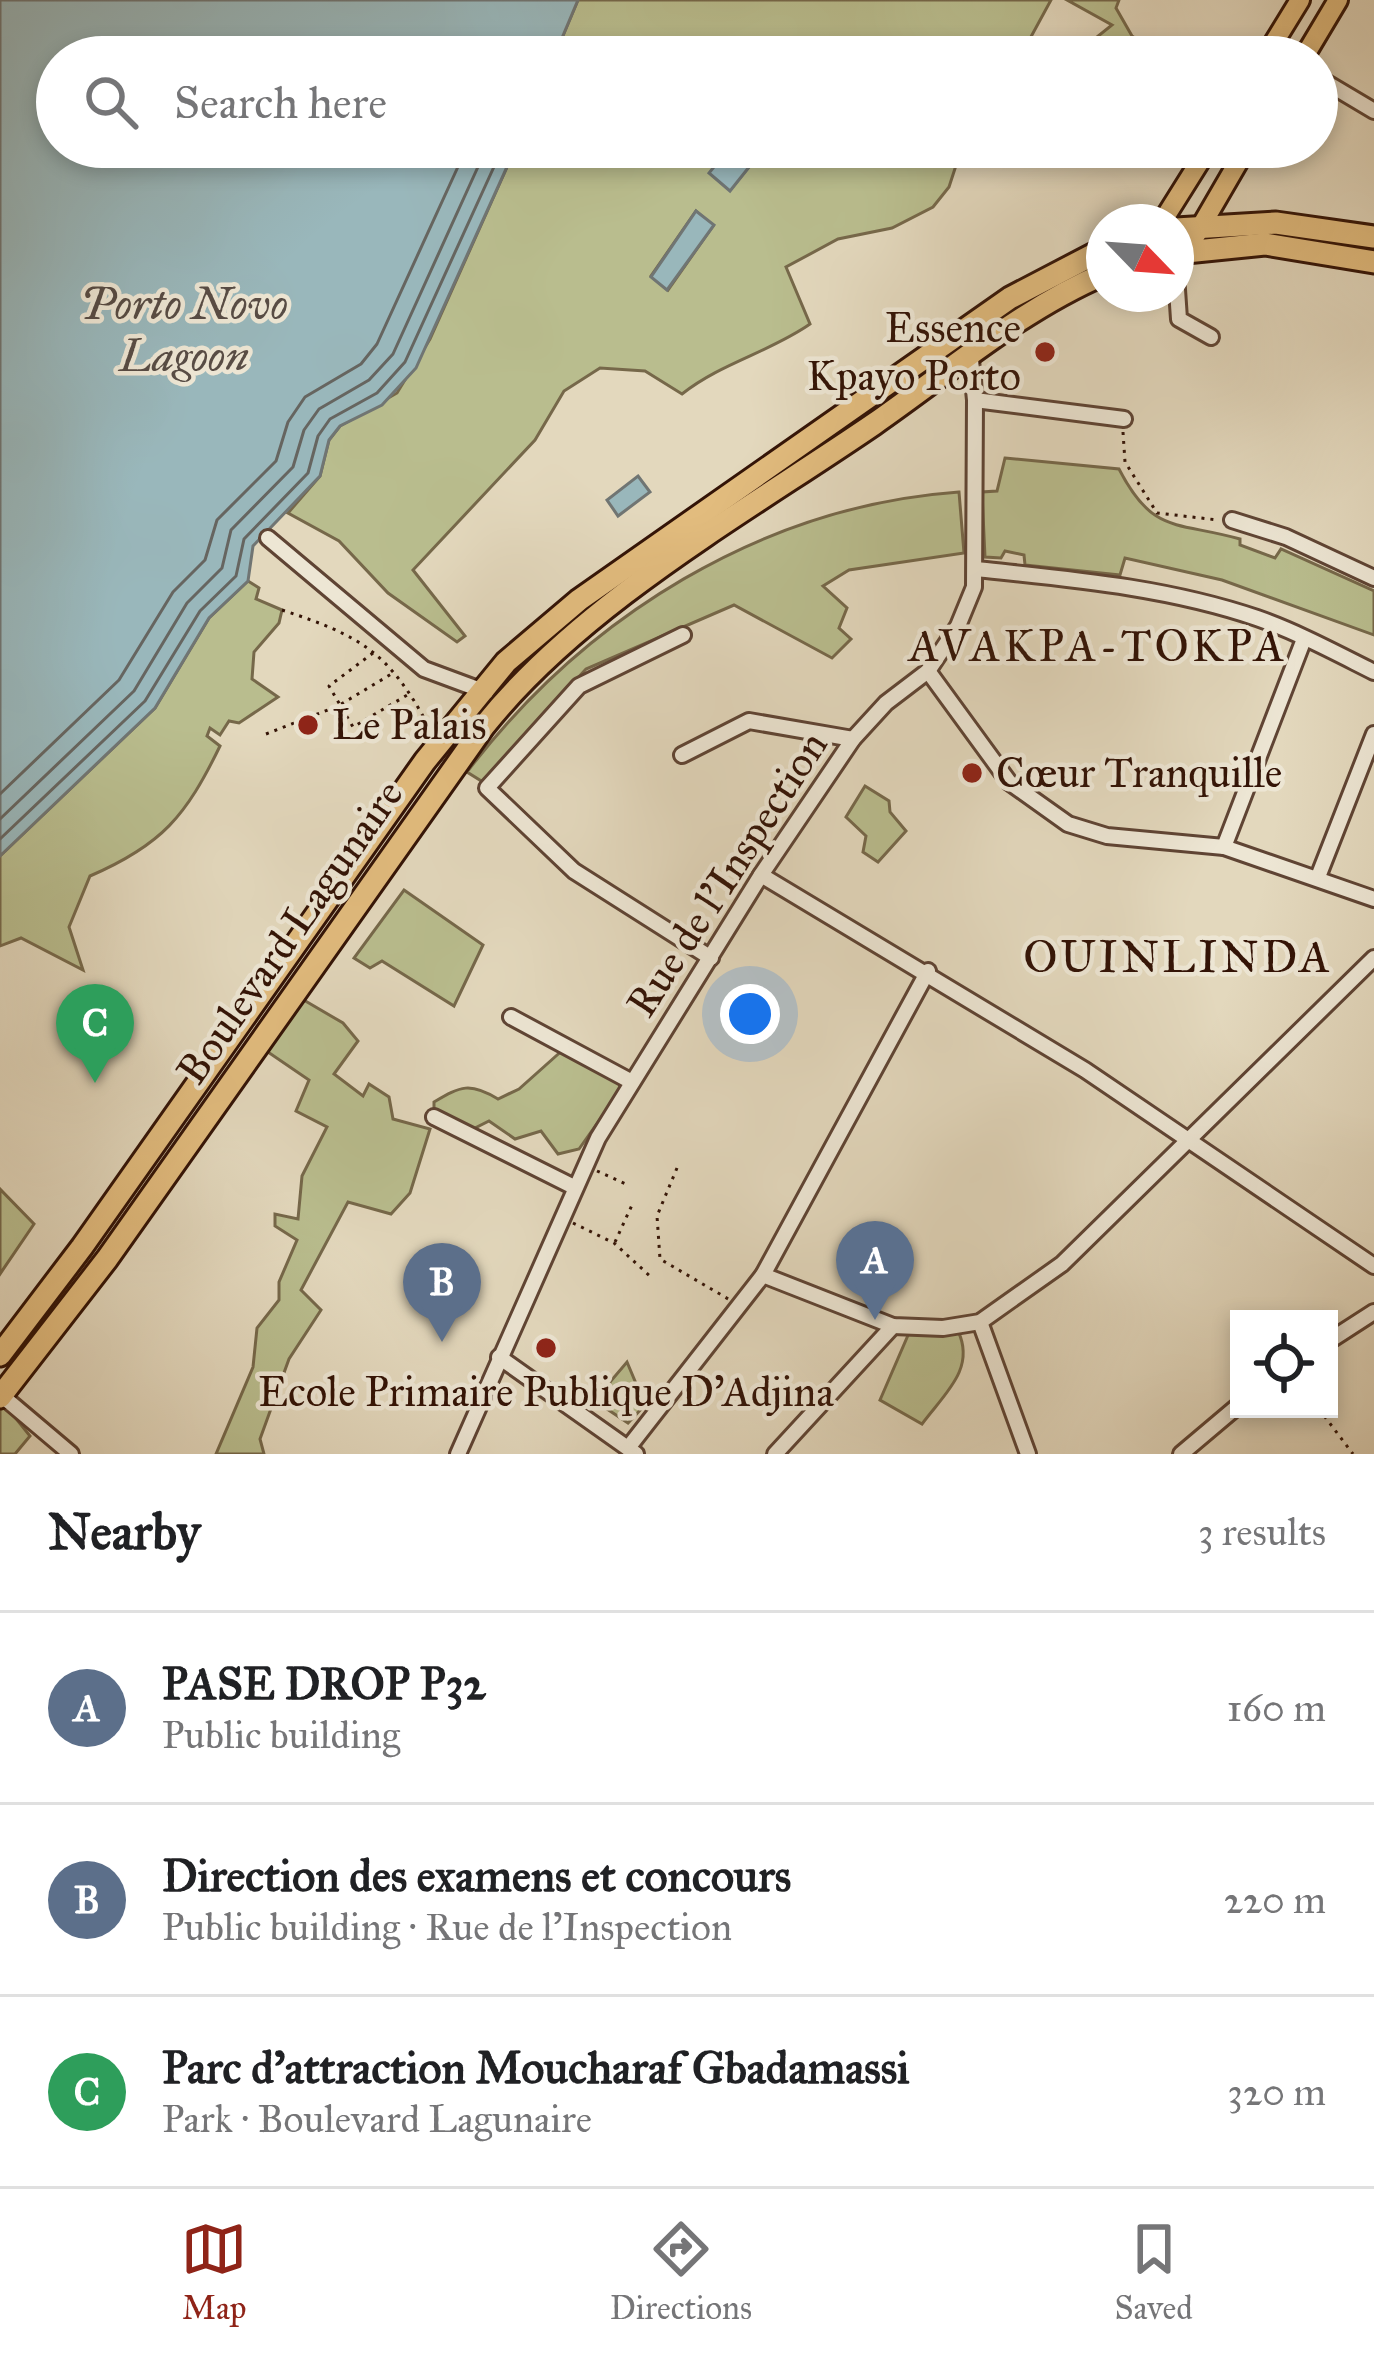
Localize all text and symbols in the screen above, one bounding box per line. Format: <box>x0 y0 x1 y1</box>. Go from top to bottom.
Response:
search box <box>36 36 1338 168</box>
icon: search <box>78 69 144 135</box>
text: Search here <box>174 75 387 130</box>
north arrow <box>1086 204 1194 312</box>
water label: Porto Novo Lagoon <box>80 276 288 383</box>
place label: Essence Kpayo Porto <box>807 302 1021 402</box>
marker: Essence Kpayo Porto <box>1032 339 1058 365</box>
district label: AVAKPA-TOKPA <box>907 618 1287 673</box>
place label: Le Palais <box>332 699 487 751</box>
marker: Le Palais <box>295 712 321 738</box>
street label: Rue de l'Inspection <box>615 721 839 1027</box>
place label: Cœur Tranquille <box>996 747 1282 799</box>
marker: Cœur Tranquille <box>959 760 985 786</box>
street label: Boulevard Lagunaire <box>166 770 414 1094</box>
district label: OUINLINDA <box>1023 929 1333 984</box>
pin: C <box>56 984 134 1083</box>
your location <box>720 984 780 1044</box>
pin: A <box>836 1221 914 1320</box>
pin: B <box>403 1243 481 1342</box>
map controls <box>1230 1310 1338 1418</box>
button: locate <box>1230 1310 1338 1418</box>
marker: Ecole Primaire Publique D'Adjina <box>533 1335 559 1361</box>
place label: Ecole Primaire Publique D'Adjina <box>258 1366 834 1418</box>
text: Nearby <box>48 1501 200 1563</box>
text: 3 results <box>1198 1508 1326 1556</box>
text: PASE DROP P32 <box>162 1656 486 1711</box>
text: A <box>74 1684 100 1732</box>
text: 160 m <box>1227 1684 1326 1732</box>
text: Public building <box>162 1711 400 1759</box>
text: Direction des examens et concours <box>162 1848 791 1903</box>
text: B <box>74 1876 100 1924</box>
text: 220 m <box>1224 1876 1326 1924</box>
text: Public building · Rue de l'Inspection <box>162 1903 732 1951</box>
text: Parc d'attraction Moucharaf Gbadamassi <box>162 2040 909 2095</box>
text: C <box>74 2068 100 2116</box>
text: 320 m <box>1227 2068 1326 2116</box>
text: Park · Boulevard Lagunaire <box>162 2095 592 2143</box>
tab: Map <box>181 2216 247 2328</box>
tab: Directions <box>610 2216 752 2328</box>
tab: Saved <box>1114 2216 1193 2328</box>

